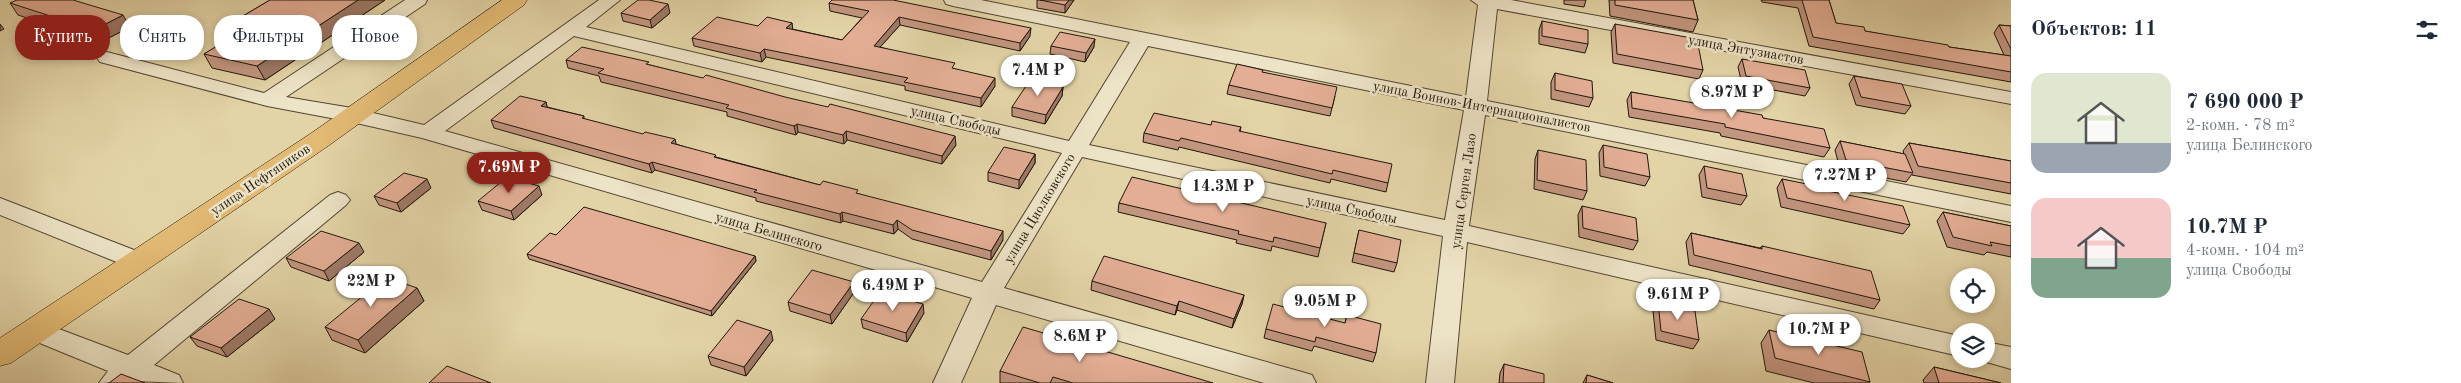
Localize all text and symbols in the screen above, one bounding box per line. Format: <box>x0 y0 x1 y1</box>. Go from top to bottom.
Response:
chip: Купить <box>15 15 110 60</box>
chip: Снять <box>120 15 204 60</box>
chip: Фильтры <box>214 15 322 60</box>
chip: Новое <box>332 15 417 60</box>
icon: filters <box>2413 16 2441 44</box>
text: Объектов: 11 <box>2031 19 2157 40</box>
street label: улица Энтузиастов <box>1687 33 1805 67</box>
pin: 7.4M ₽ <box>997 54 1079 97</box>
text: 7.4M ₽ <box>1012 63 1065 79</box>
pin: 8.97M ₽ <box>1686 76 1778 119</box>
street label: улица Воинов-Интернационалистов <box>1372 79 1592 135</box>
text: 8.97M ₽ <box>1701 85 1763 101</box>
text: 7 690 000 ₽ <box>2186 92 2304 113</box>
icon: home <box>2071 93 2131 153</box>
street label: улица Свободы <box>909 104 1002 138</box>
text: 2-комн. · 78 m² <box>2186 118 2295 134</box>
street label: улица Сергея Лазо <box>1449 132 1479 250</box>
text: улица Белинского <box>2186 138 2313 154</box>
street label: улица Нефтяников <box>208 141 313 219</box>
street label: улица Циолковского <box>1002 151 1078 266</box>
pin: 7.69M ₽ <box>463 152 555 194</box>
text: 7.69M ₽ <box>478 160 540 176</box>
pin: 7.27M ₽ <box>1799 160 1891 202</box>
text: 7.27M ₽ <box>1814 168 1876 184</box>
pin: 14.3M ₽ <box>1177 170 1269 213</box>
text: 14.3M ₽ <box>1192 179 1254 195</box>
street label: улица Свободы <box>1305 194 1398 226</box>
street label: улица Белинского <box>714 210 824 254</box>
text: 10.7M ₽ <box>2186 217 2268 238</box>
icon: home <box>2071 218 2131 278</box>
text: 4-комн. · 104 m² <box>2186 243 2304 259</box>
text: улица Свободы <box>2186 263 2292 279</box>
pin: 22M ₽ <box>336 266 406 308</box>
map controls <box>1950 268 1995 368</box>
button: locate <box>1950 268 1995 313</box>
pin: 6.49M ₽ <box>847 270 939 312</box>
text: 22M ₽ <box>347 274 395 290</box>
text: 6.49M ₽ <box>862 278 924 294</box>
pin: 9.61M ₽ <box>1632 278 1724 321</box>
pin: 9.05M ₽ <box>1279 286 1371 328</box>
text: 9.61M ₽ <box>1647 287 1709 303</box>
text: 9.05M ₽ <box>1294 294 1356 310</box>
pin: 10.7M ₽ <box>1773 314 1865 356</box>
pin: 8.6M ₽ <box>1039 320 1121 363</box>
text: 10.7M ₽ <box>1788 322 1850 338</box>
button: layers <box>1950 323 1995 368</box>
text: 8.6M ₽ <box>1054 329 1107 345</box>

